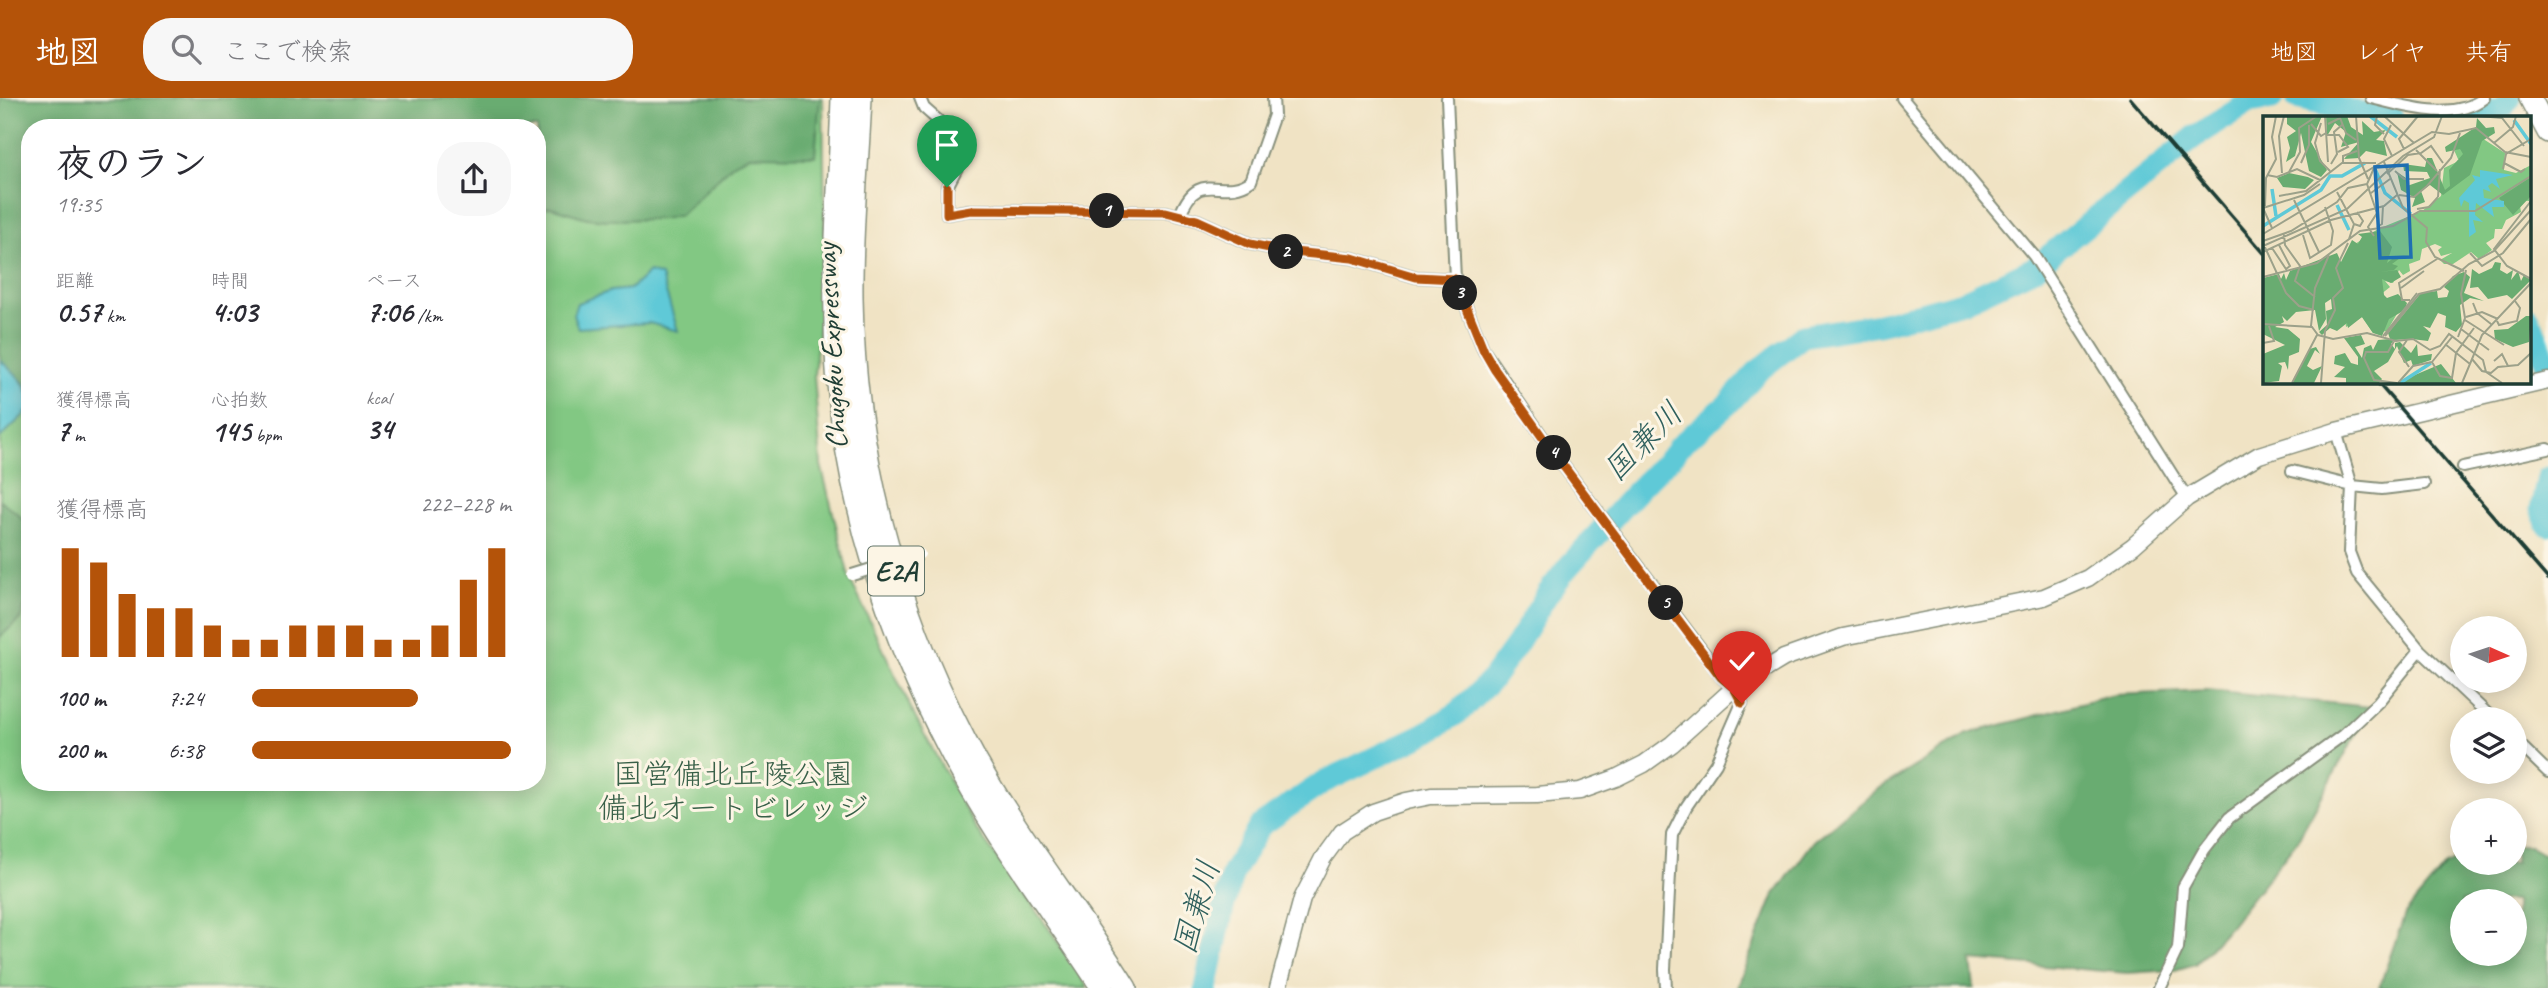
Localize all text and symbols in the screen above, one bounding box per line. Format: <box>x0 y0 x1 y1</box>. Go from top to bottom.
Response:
search box <box>143 18 633 81</box>
icon: search <box>167 30 205 68</box>
text: 地図 <box>35 31 101 73</box>
text: ここで検索 <box>223 35 353 68</box>
text: 地図 <box>2270 37 2318 67</box>
text: レイヤ <box>2356 37 2427 67</box>
text: 共有 <box>2465 37 2513 67</box>
pin <box>917 115 977 187</box>
inset map <box>2263 116 2530 383</box>
icon: arrive <box>928 126 966 164</box>
text: 夜のラン <box>56 140 208 187</box>
button: share <box>437 142 511 216</box>
text: 19:35 <box>56 190 102 219</box>
pin: 1 <box>1090 194 1124 228</box>
text: 1 <box>1102 198 1111 222</box>
pin: 2 <box>1268 234 1304 270</box>
street label: Chugoku Expressway <box>806 239 855 450</box>
text: 2 <box>1281 239 1290 263</box>
text: 距離 <box>56 269 94 293</box>
text: 時間 <box>211 269 249 293</box>
text: ペース <box>366 269 422 293</box>
pin: 3 <box>1442 276 1478 310</box>
text: 3 <box>1455 280 1464 304</box>
text: 0.57 <box>56 293 102 331</box>
text: 4:03 <box>211 293 257 331</box>
text: 7:06 <box>366 293 413 331</box>
text: km <box>102 304 125 328</box>
text: /km <box>413 304 442 328</box>
text: kcal <box>366 386 391 410</box>
text: 獲得標高 <box>56 388 132 412</box>
text: 心拍数 <box>211 388 268 412</box>
water label: 国兼川 <box>1595 393 1692 490</box>
text: 34 <box>366 410 393 448</box>
text: 7 <box>56 412 69 450</box>
text: 145 <box>211 412 251 450</box>
text: m <box>69 423 85 447</box>
text: bpm <box>251 423 282 447</box>
pin: 4 <box>1536 436 1572 470</box>
text: 4 <box>1549 440 1558 464</box>
text: 222–228 m <box>420 490 511 519</box>
text: 獲得標高 <box>56 495 148 524</box>
road number: E2A <box>868 546 924 596</box>
pin: 5 <box>1648 586 1684 620</box>
text: 5 <box>1661 590 1670 614</box>
north arrow <box>2450 616 2527 693</box>
map controls <box>2450 616 2527 966</box>
pin <box>1712 631 1772 703</box>
icon: check <box>1723 642 1761 680</box>
text: 100 m <box>56 684 106 713</box>
text: 7:24 <box>168 684 204 713</box>
button: layers <box>2450 707 2527 784</box>
text: 200 m <box>56 736 106 765</box>
text: 6:38 <box>168 736 204 765</box>
park label: 国営備北丘陵公園 備北オートビレッジ <box>598 755 868 827</box>
button: + <box>2450 798 2527 875</box>
water label: 国兼川 <box>1164 855 1229 959</box>
button: − <box>2450 889 2527 966</box>

